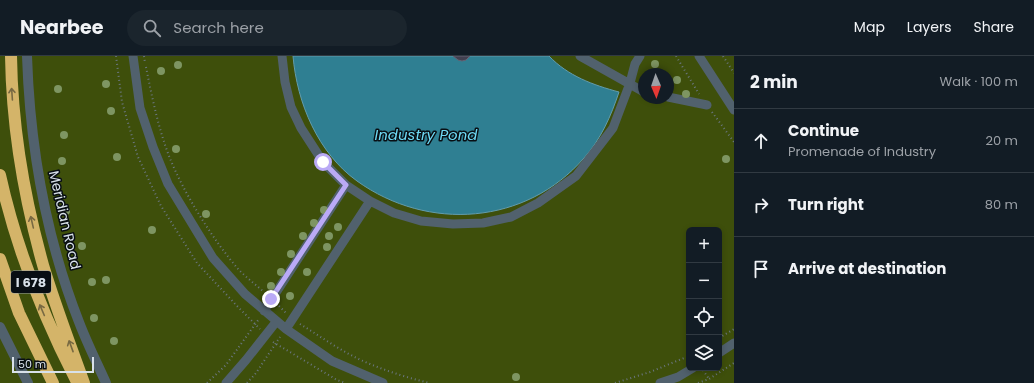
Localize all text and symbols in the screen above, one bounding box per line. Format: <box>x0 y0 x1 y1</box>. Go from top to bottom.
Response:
search box <box>127 10 407 46</box>
text: Nearbee <box>20 14 103 41</box>
icon: search <box>141 17 163 39</box>
text: Search here <box>173 17 264 38</box>
text: Map <box>854 17 885 37</box>
text: Layers <box>907 17 951 37</box>
text: Share <box>973 17 1014 37</box>
north arrow <box>638 68 674 104</box>
text: 2 min <box>750 70 798 94</box>
text: Walk · 100 m <box>940 72 1018 91</box>
one-way arrow <box>9 88 16 101</box>
text: Continue <box>788 120 859 141</box>
water label: Industry Pond <box>375 124 478 145</box>
icon: ahead <box>750 130 772 152</box>
text: 20 m <box>985 131 1018 150</box>
text: Promenade of Industry <box>788 142 936 161</box>
route start <box>314 153 332 171</box>
street label: Meridian Road <box>44 169 86 271</box>
icon: right <box>750 194 772 216</box>
text: Turn right <box>788 194 864 215</box>
text: 80 m <box>985 195 1018 214</box>
one-way arrow <box>28 216 36 229</box>
map controls <box>686 227 722 371</box>
button: + <box>686 227 722 263</box>
icon: arrive <box>750 258 772 280</box>
text: Arrive at destination <box>788 258 946 279</box>
button: − <box>686 263 722 299</box>
road number: I 678 <box>11 271 51 293</box>
route end <box>262 290 280 308</box>
button: locate <box>686 299 722 335</box>
one-way arrow <box>38 305 46 317</box>
button: layers <box>686 335 722 371</box>
one-way arrow <box>66 341 74 353</box>
scale bar <box>12 355 94 374</box>
text: 50 m <box>18 356 46 372</box>

